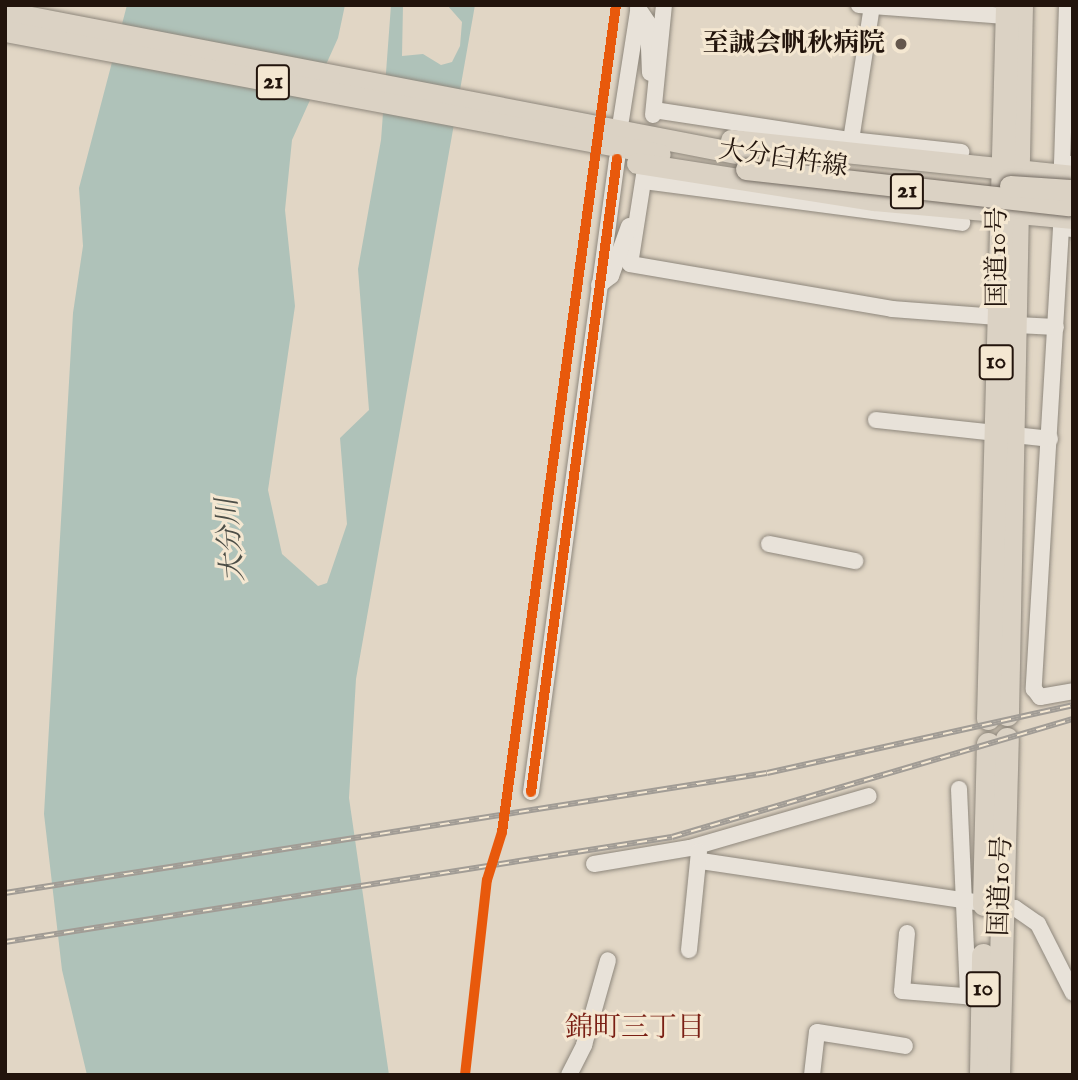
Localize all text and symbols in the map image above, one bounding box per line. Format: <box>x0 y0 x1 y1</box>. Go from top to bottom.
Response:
place label: 至誠会帆秋病院 <box>703 28 885 60</box>
marker: 至誠会帆秋病院 <box>891 34 911 54</box>
road number: 21 <box>256 61 290 102</box>
street label: 大分臼杵線 <box>716 135 850 183</box>
road number: 21 <box>890 170 925 211</box>
street label: 国道10号 <box>982 207 1014 307</box>
road number: 10 <box>978 342 1014 382</box>
water label: 大分川 <box>212 497 252 583</box>
street label: 国道10号 <box>984 835 1018 937</box>
road number: 10 <box>965 968 1000 1009</box>
district label: 錦町三丁目 <box>565 1012 705 1046</box>

